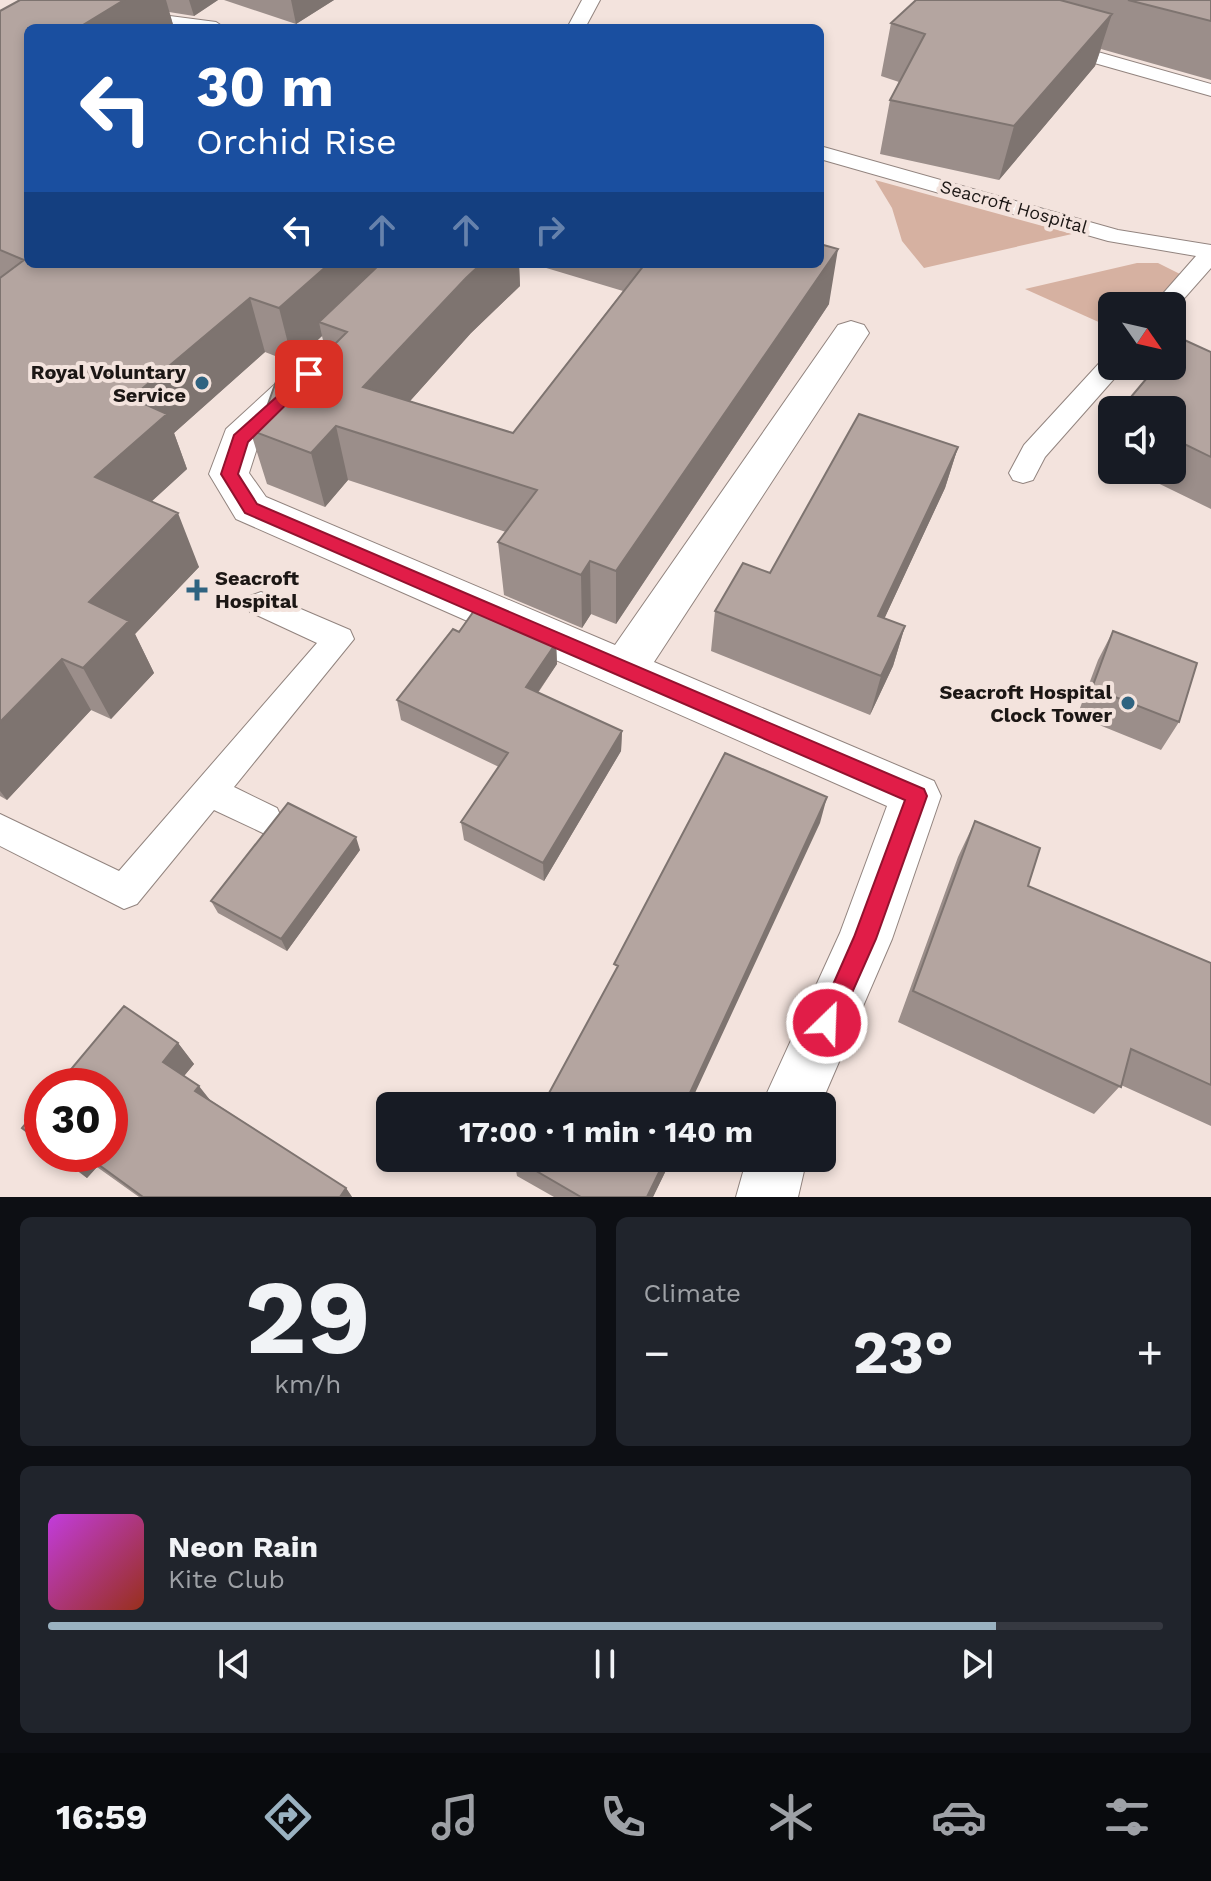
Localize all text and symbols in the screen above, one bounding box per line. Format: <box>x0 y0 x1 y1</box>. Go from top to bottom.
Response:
text: 30 m <box>196 54 334 120</box>
icon: left <box>64 56 168 160</box>
text: Orchid Rise <box>196 121 397 163</box>
street label: Seacroft Hospital <box>938 175 1091 238</box>
icon: left <box>276 208 320 252</box>
icon: ahead <box>360 208 404 252</box>
icon: ahead <box>444 208 488 252</box>
icon: right <box>528 208 572 252</box>
north arrow <box>1098 292 1186 380</box>
map controls <box>1098 292 1186 484</box>
pin <box>275 340 343 408</box>
icon: arrive <box>287 352 331 396</box>
place label: Royal Voluntary Service <box>31 360 187 407</box>
marker: Royal Voluntary Service <box>193 374 211 392</box>
button: sound <box>1098 396 1186 484</box>
place label: Seacroft Hospital <box>215 566 299 613</box>
marker: Seacroft Hospital <box>186 579 208 601</box>
place label: Seacroft Hospital Clock Tower <box>939 680 1112 727</box>
marker: Seacroft Hospital Clock Tower <box>1119 694 1137 712</box>
position arrow <box>785 981 869 1065</box>
speed limit sign: 30 <box>24 1068 128 1172</box>
text: 17:00 · 1 min · 140 m <box>459 1114 753 1149</box>
text: 29 <box>245 1256 371 1378</box>
text: Climate <box>644 1278 741 1308</box>
text: 23° <box>853 1317 954 1388</box>
text: − <box>644 1327 670 1379</box>
text: + <box>1136 1327 1163 1379</box>
text: km/h <box>274 1369 341 1399</box>
text: Neon Rain <box>168 1529 318 1564</box>
text: Kite Club <box>168 1564 285 1594</box>
icon: previous <box>212 1642 256 1686</box>
icon: pause <box>583 1642 627 1686</box>
icon: next <box>955 1642 999 1686</box>
icon: directions <box>260 1789 316 1845</box>
icon: music <box>427 1789 483 1845</box>
icon: phone <box>595 1789 651 1845</box>
icon: climate <box>763 1789 819 1845</box>
icon: car <box>931 1789 987 1845</box>
icon: filters <box>1099 1789 1155 1845</box>
text: 16:59 <box>56 1796 148 1838</box>

